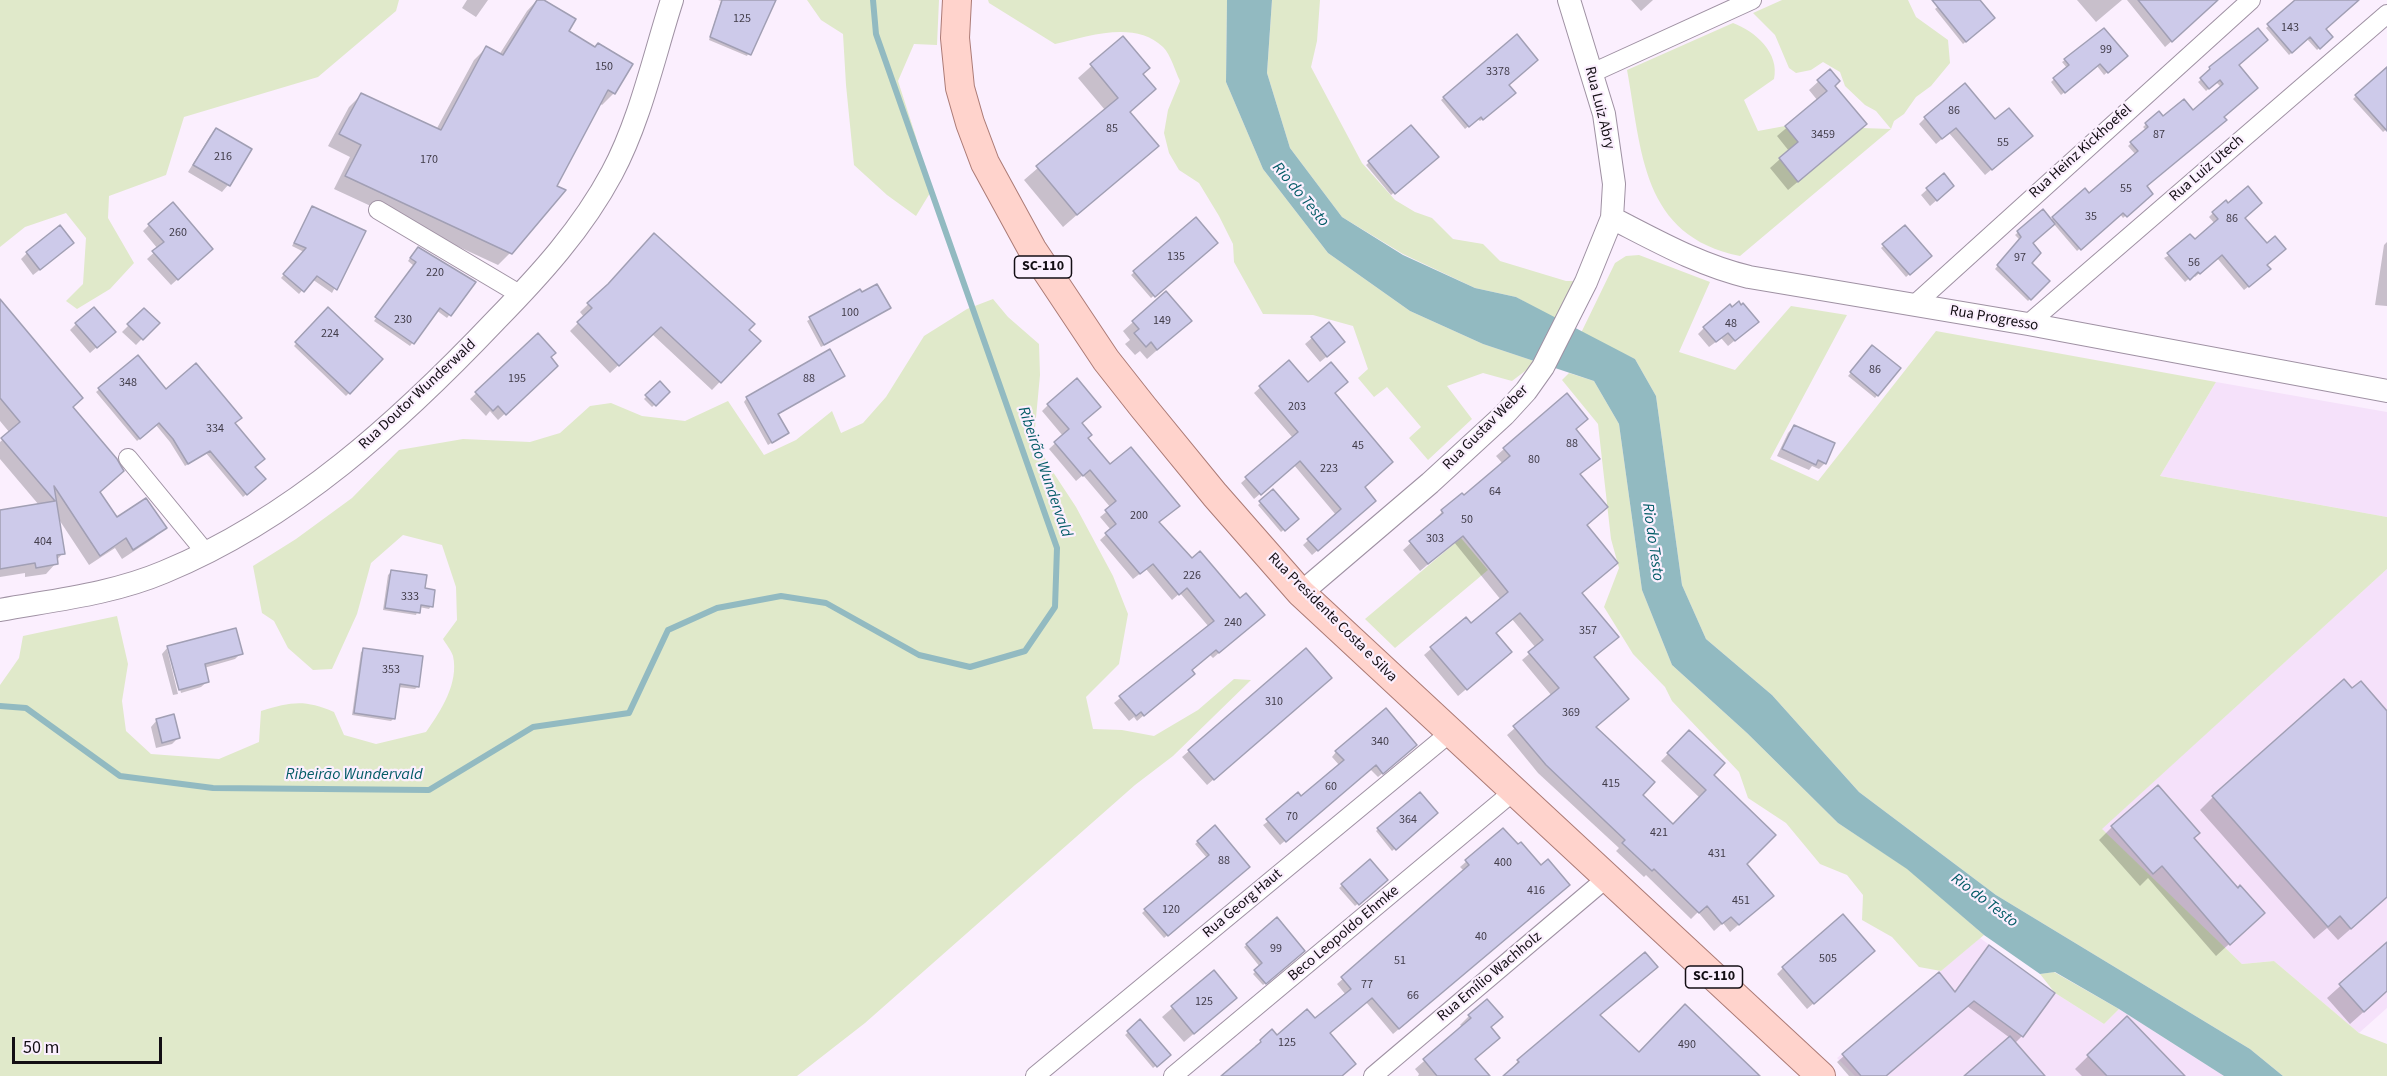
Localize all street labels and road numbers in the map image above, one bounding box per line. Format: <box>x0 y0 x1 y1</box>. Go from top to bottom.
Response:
street label: Rua Luiz Abry <box>1580 65 1618 151</box>
street label: Rua Heinz Kickhoefel <box>2026 101 2136 203</box>
street label: Rua Luiz Utech <box>2166 132 2248 206</box>
road number: SC-110 <box>1014 256 1072 278</box>
street label: Rua Progresso <box>1948 302 2040 336</box>
street label: Rua Doutor Wunderwald <box>356 336 480 454</box>
street label: Rua Gustav Weber <box>1440 382 1532 474</box>
street label: Rua Presidente Costa e Silva <box>1264 550 1400 686</box>
street label: Rua Georg Haut <box>1200 866 1286 942</box>
street label: Beco Leopoldo Ehmke <box>1285 882 1403 986</box>
street label: Rua Emílio Wachholz <box>1434 928 1546 1026</box>
road number: SC-110 <box>1686 966 1742 988</box>

